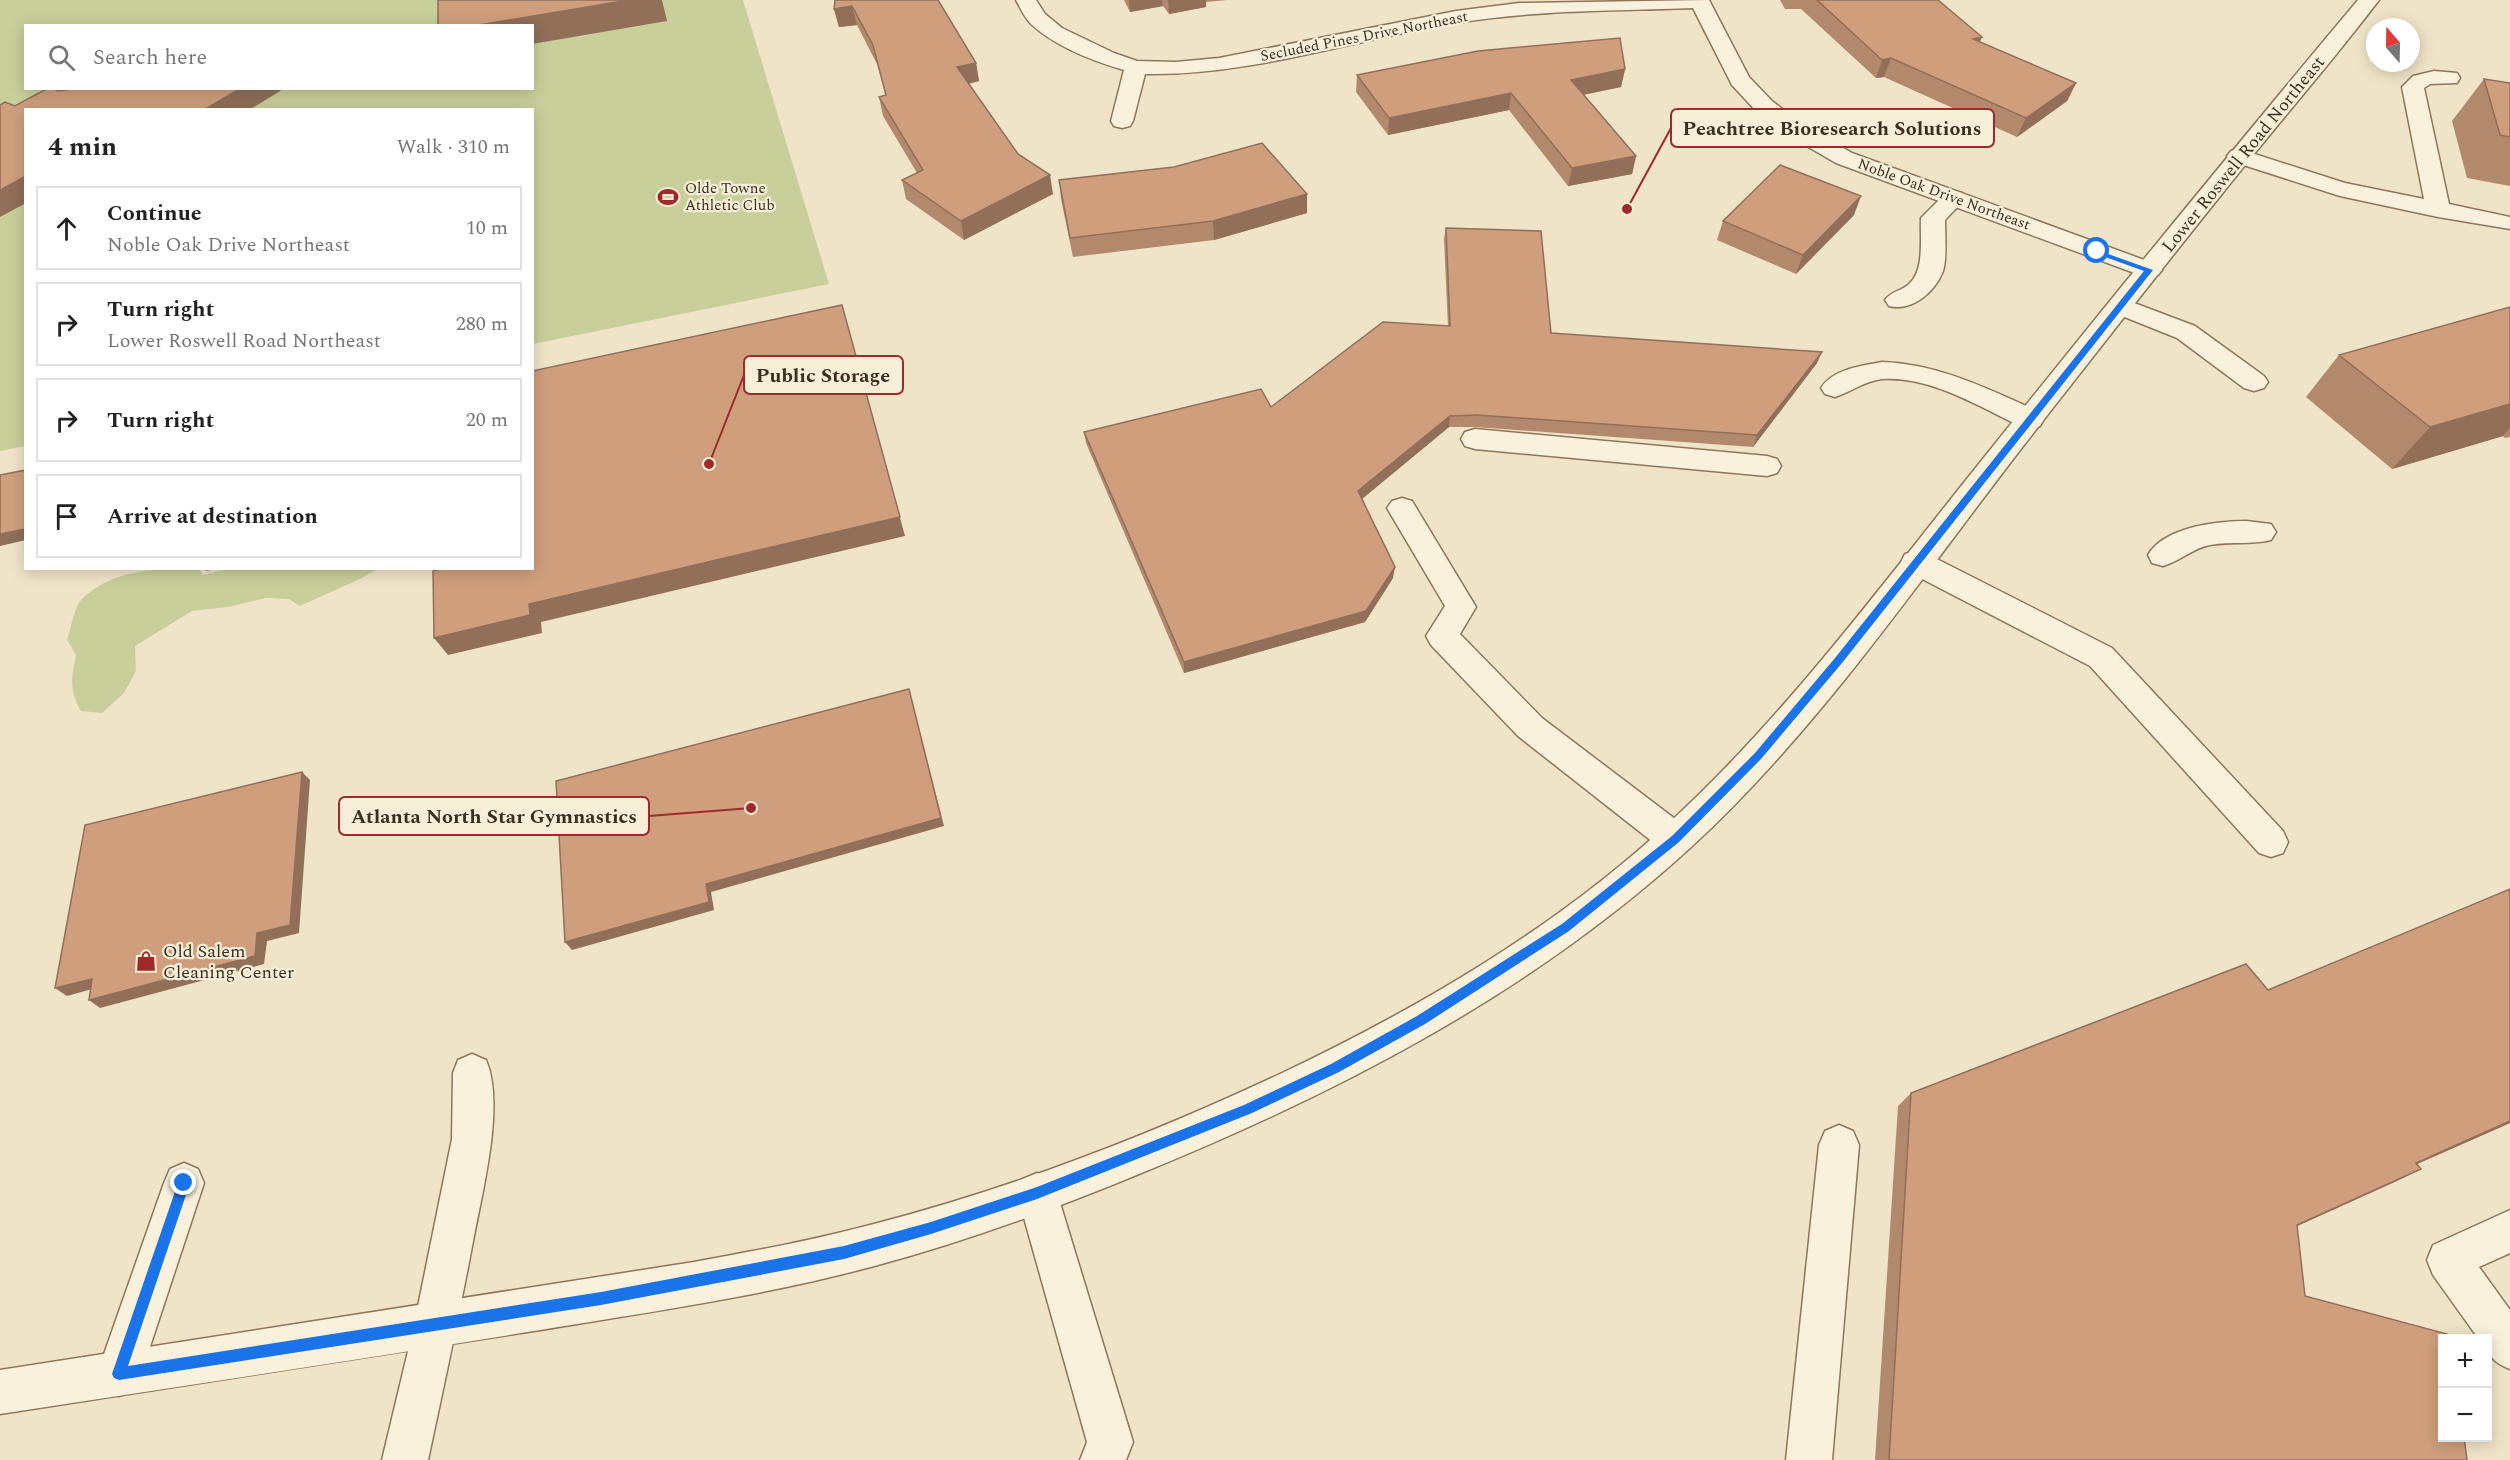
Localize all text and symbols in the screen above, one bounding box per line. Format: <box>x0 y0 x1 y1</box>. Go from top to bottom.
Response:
street label: Secluded Pines Drive Northeast <box>1258 5 1470 68</box>
north arrow <box>2366 18 2420 72</box>
search box <box>24 24 534 90</box>
icon: search <box>45 41 78 74</box>
text: Search here <box>93 41 207 74</box>
street label: Lower Roswell Road Northeast <box>2155 50 2331 259</box>
callout: Peachtree Bioresearch Solutions <box>1671 109 1994 147</box>
text: Peachtree Bioresearch Solutions <box>1683 114 1981 144</box>
text: 4 min <box>48 127 117 167</box>
text: Walk · 310 m <box>397 132 510 162</box>
street label: Noble Oak Drive Northeast <box>1854 153 2033 236</box>
place label: Olde Towne Athletic Club <box>685 177 775 217</box>
sports icon: Olde Towne Athletic Club <box>656 185 680 209</box>
text: Continue <box>107 197 202 230</box>
icon: ahead <box>50 212 83 245</box>
text: 10 m <box>466 213 508 243</box>
text: Noble Oak Drive Northeast <box>107 230 350 260</box>
route start <box>2083 237 2109 263</box>
text: Turn right <box>107 293 214 326</box>
icon: right <box>50 308 83 341</box>
text: 280 m <box>456 309 508 339</box>
text: Lower Roswell Road Northeast <box>107 326 381 356</box>
callout: Public Storage <box>744 356 903 394</box>
text: Public Storage <box>756 361 890 391</box>
icon: right <box>50 404 83 437</box>
text: Turn right <box>107 404 214 437</box>
text: 20 m <box>466 405 508 435</box>
icon: arrive <box>50 500 83 533</box>
text: Arrive at destination <box>107 500 318 533</box>
callout: Atlanta North Star Gymnastics <box>339 797 649 835</box>
text: Atlanta North Star Gymnastics <box>351 802 637 832</box>
place label: Old Salem Cleaning Center <box>163 938 294 986</box>
shop icon: Old Salem Cleaning Center <box>134 949 158 973</box>
route end <box>170 1169 196 1195</box>
map controls <box>2438 1334 2492 1442</box>
button: + <box>2438 1334 2492 1388</box>
button: − <box>2438 1388 2492 1442</box>

